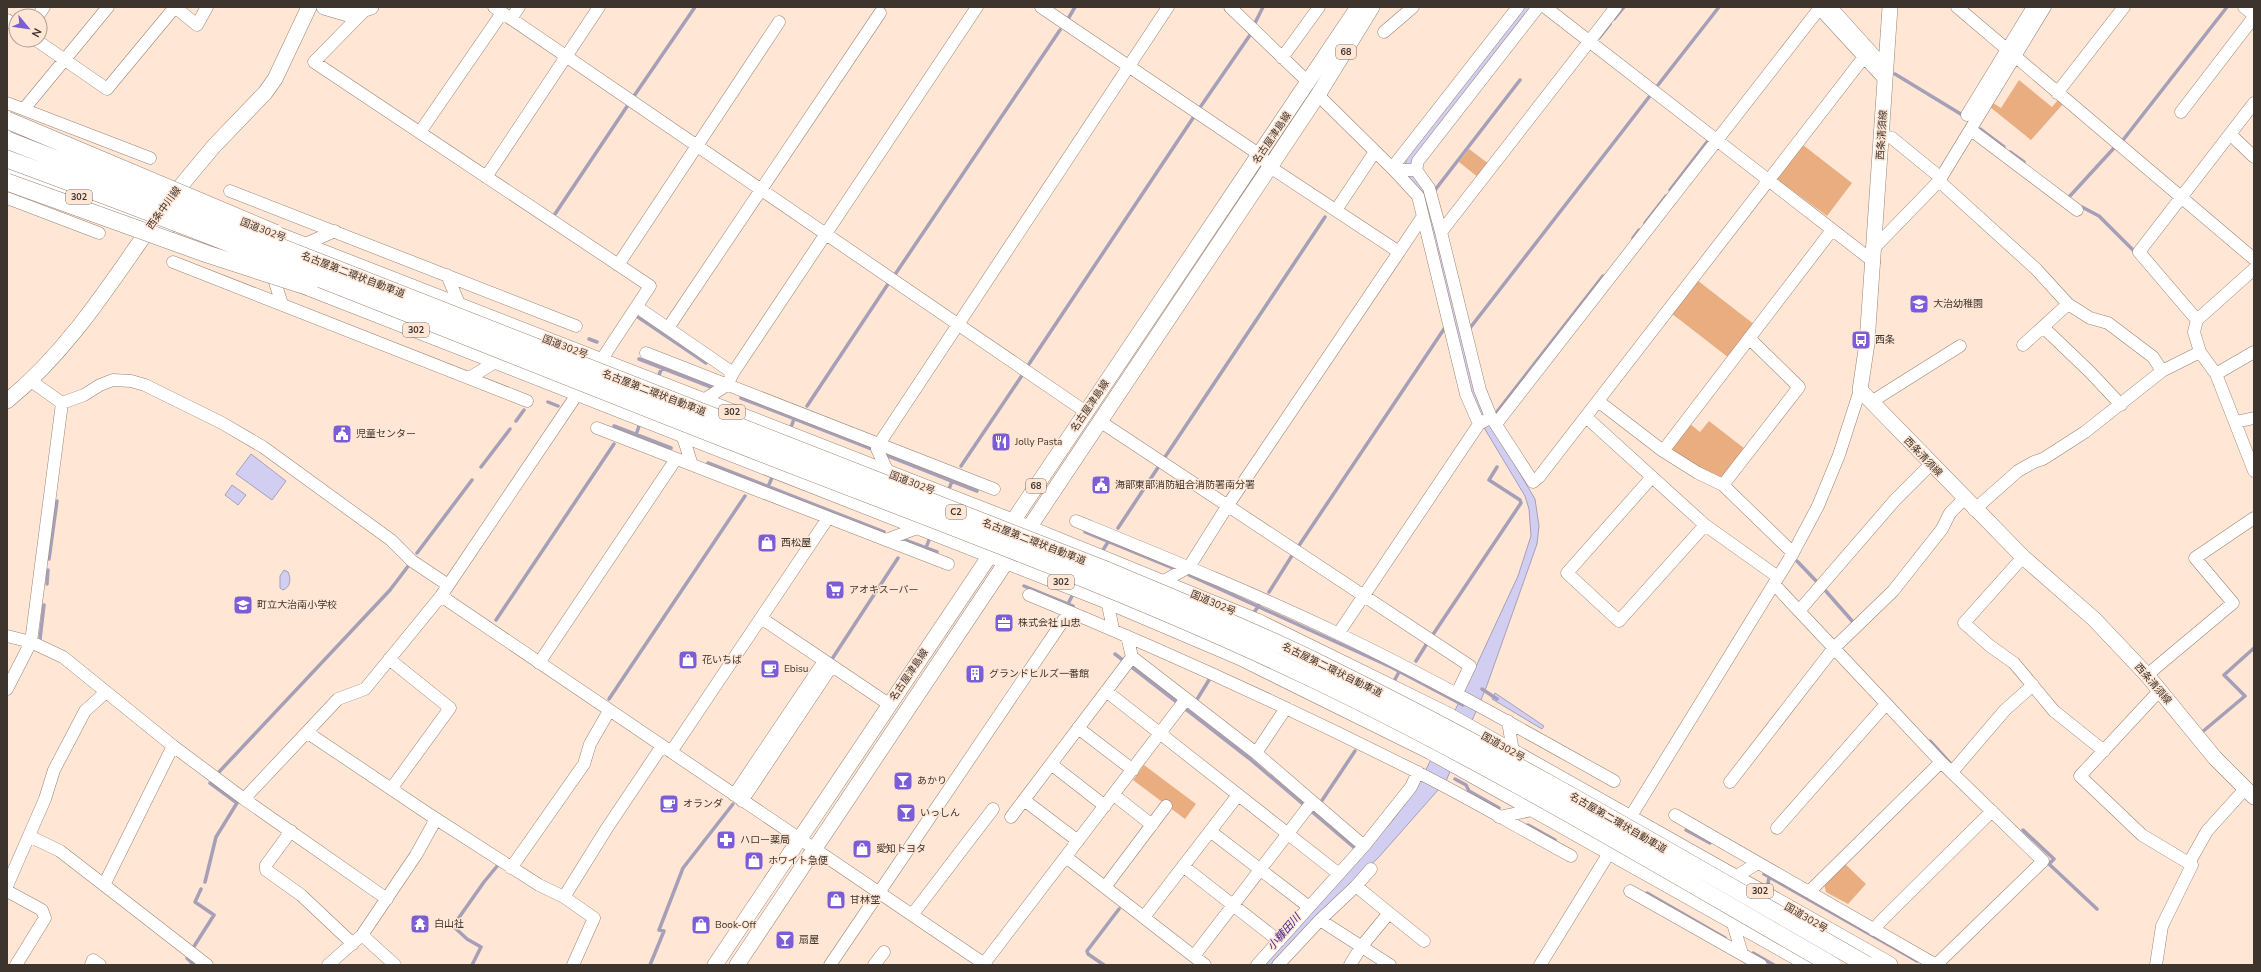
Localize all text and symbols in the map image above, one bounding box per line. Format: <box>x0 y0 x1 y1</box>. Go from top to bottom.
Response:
north arrow <box>8 8 48 48</box>
text: N <box>28 25 45 40</box>
road number: 68 <box>1336 45 1356 59</box>
street label: 名古屋津島線 <box>1249 109 1295 167</box>
street label: 西条清須線 <box>1873 110 1891 160</box>
street label: 西条中川線 <box>144 184 184 232</box>
road number: 302 <box>66 190 92 204</box>
street label: 国道302号 <box>238 215 288 245</box>
street label: 名古屋第二環状自動車道 <box>299 249 407 301</box>
school or university icon: 大治幼稚園 <box>1908 293 1930 315</box>
place label: 大治幼稚園 <box>1933 297 1983 311</box>
road number: 302 <box>403 323 429 337</box>
bus stop icon: 西条 <box>1850 329 1872 351</box>
street label: 国道302号 <box>540 332 590 362</box>
place label: 西条 <box>1875 333 1895 347</box>
street label: 名古屋第二環状自動車道 <box>600 367 708 419</box>
street label: 名古屋津島線 <box>1067 377 1113 435</box>
road number: 302 <box>719 405 745 419</box>
public building icon: 児童センター <box>331 423 353 445</box>
place label: 児童センター <box>356 427 416 441</box>
restaurant icon: Jolly Pasta <box>990 431 1012 453</box>
street label: 西条清須線 <box>1901 434 1945 480</box>
place label: Jolly Pasta <box>1014 435 1062 449</box>
street label: 国道302号 <box>887 468 937 498</box>
public building icon: 海部東部消防組合消防署南分署 <box>1090 474 1112 496</box>
place label: 海部東部消防組合消防署南分署 <box>1115 478 1255 492</box>
road number: 68 <box>1026 479 1046 493</box>
road number: C2 <box>946 505 966 519</box>
street label: 名古屋第二環状自動車道 <box>980 516 1088 568</box>
shop icon: 西松屋 <box>756 532 778 554</box>
place label: 西松屋 <box>781 536 811 550</box>
road number: 302 <box>1048 575 1074 589</box>
supermarket icon: アオキスーパー <box>824 579 846 601</box>
place label: アオキスーパー <box>849 583 919 597</box>
street label: 国道302号 <box>1188 587 1238 619</box>
school or university icon: 町立大治南小学校 <box>232 594 254 616</box>
place label: 町立大治南小学校 <box>257 598 337 612</box>
office icon: 株式会社 山忠 <box>993 612 1015 634</box>
place label: 株式会社 山忠 <box>1018 616 1081 630</box>
street label: 名古屋第二環状自動車道 <box>1279 640 1385 700</box>
street label: 名古屋津島線 <box>886 646 932 704</box>
shop icon: 花いちば <box>677 649 699 671</box>
place label: 花いちば <box>702 653 742 667</box>
cafe icon: Ebisu <box>759 658 781 680</box>
street label: 西条清須線 <box>2131 661 2175 707</box>
place label: Ebisu <box>784 662 808 676</box>
building icon: グランドヒルズ一番館 <box>964 663 986 685</box>
place label: グランドヒルズ一番館 <box>989 667 1089 681</box>
street label: 国道302号 <box>1479 729 1527 765</box>
bar icon: あかり <box>892 770 914 792</box>
place label: あかり <box>917 774 947 788</box>
street label: 名古屋第二環状自動車道 <box>1567 789 1669 857</box>
cafe icon: オランダ <box>658 793 680 815</box>
place label: オランダ <box>683 797 723 811</box>
bar icon: いっしん <box>895 802 917 824</box>
place label: いっしん <box>920 806 960 820</box>
pharmacy icon: ハロー薬局 <box>715 829 737 851</box>
place label: ハロー薬局 <box>740 833 790 847</box>
shop icon: 愛知トヨタ <box>851 838 873 860</box>
place label: 愛知トヨタ <box>876 842 926 856</box>
shop icon: ホワイト急便 <box>743 850 765 872</box>
place label: ホワイト急便 <box>768 854 828 868</box>
road number: 302 <box>1747 884 1773 898</box>
shop icon: 甘林堂 <box>825 889 847 911</box>
place label: 甘林堂 <box>850 893 880 907</box>
street label: 国道302号 <box>1782 900 1830 936</box>
water label: 小糠田川 <box>1264 910 1305 954</box>
temple icon: 白山社 <box>409 913 431 935</box>
shop icon: Book-Off <box>690 914 712 936</box>
place label: 白山社 <box>434 917 464 931</box>
place label: Book-Off <box>715 918 757 932</box>
bar icon: 扇屋 <box>774 929 796 951</box>
place label: 扇屋 <box>799 933 819 947</box>

